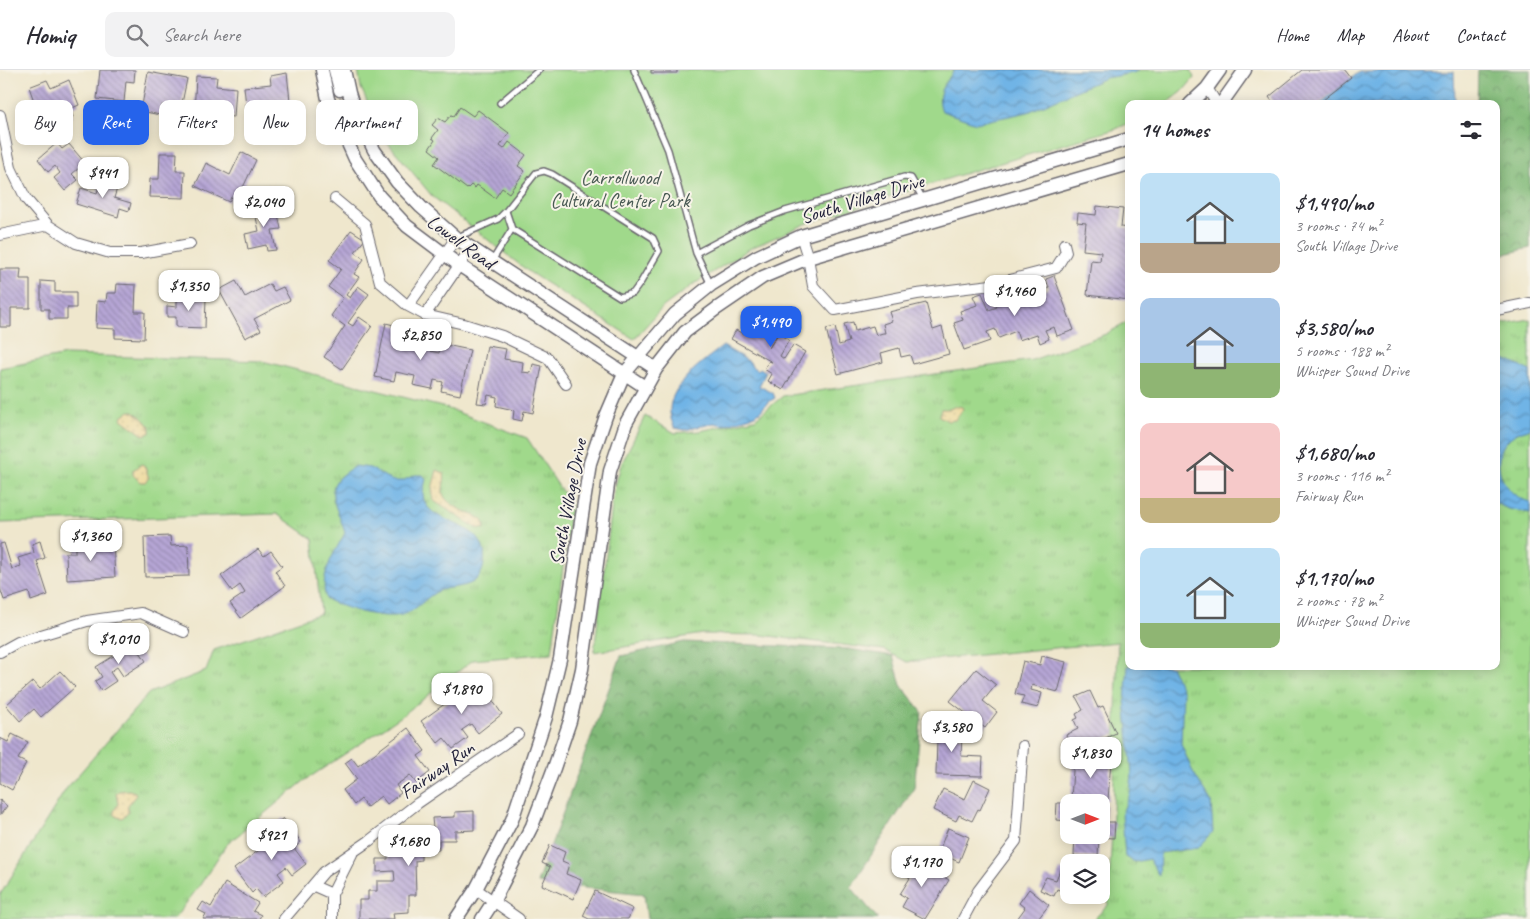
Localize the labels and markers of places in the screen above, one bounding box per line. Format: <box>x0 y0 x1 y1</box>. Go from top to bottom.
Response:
pin: $941 <box>73 156 133 199</box>
pin: $2,040 <box>223 186 305 228</box>
pin: $1,350 <box>148 270 230 312</box>
pin: $1,460 <box>974 274 1056 317</box>
pin: $1,490 <box>730 306 812 348</box>
pin: $2,850 <box>380 318 462 361</box>
pin: $1,360 <box>50 520 132 562</box>
pin: $1,010 <box>78 622 160 665</box>
pin: $1,890 <box>421 672 503 715</box>
pin: $3,580 <box>911 710 993 753</box>
pin: $1,830 <box>1050 736 1132 779</box>
pin: $921 <box>242 818 302 861</box>
pin: $1,680 <box>368 824 450 867</box>
pin: $1,170 <box>881 846 963 888</box>

